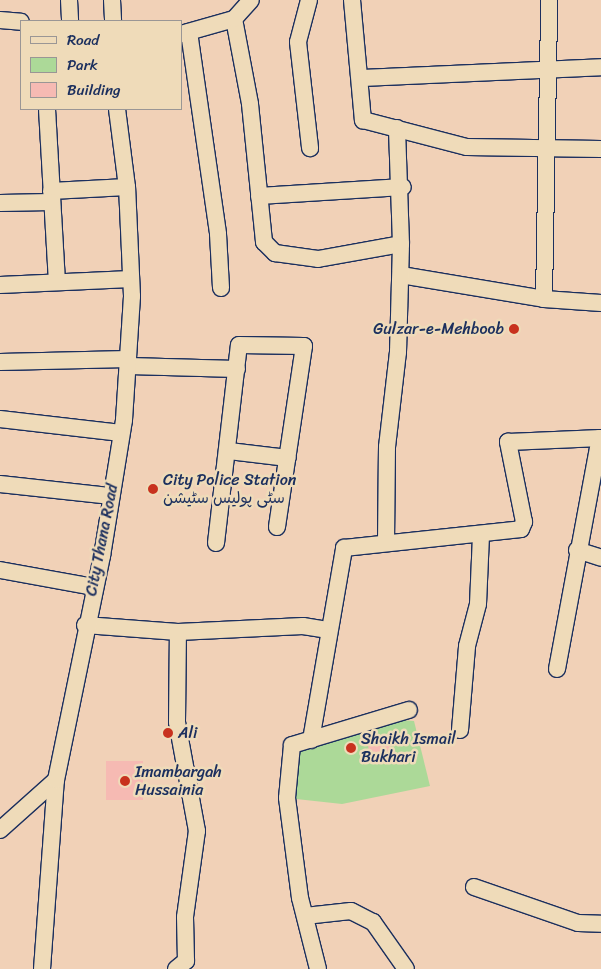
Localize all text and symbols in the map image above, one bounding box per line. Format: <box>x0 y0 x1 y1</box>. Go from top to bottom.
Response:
legend <box>20 20 182 110</box>
text: Road <box>67 27 99 53</box>
text: Park <box>67 52 98 78</box>
text: Building <box>67 77 121 103</box>
place label: Gulzar-e-Mehboob <box>373 319 504 339</box>
marker: Gulzar-e-Mehboob <box>508 323 520 335</box>
place label: City Police Station سٹی پولیس سٹیشن <box>163 470 297 508</box>
street label: City Thana Road <box>82 482 122 598</box>
marker: City Police Station سٹی پولیس سٹیشن <box>147 483 159 495</box>
place label: Ali <box>178 723 197 743</box>
marker: Ali <box>162 727 174 739</box>
place label: Shaikh Ismail Bukhari <box>361 729 456 767</box>
marker: Shaikh Ismail Bukhari <box>345 742 357 754</box>
place label: Imambargah Hussainia <box>135 762 222 800</box>
marker: Imambargah Hussainia <box>119 775 131 787</box>

